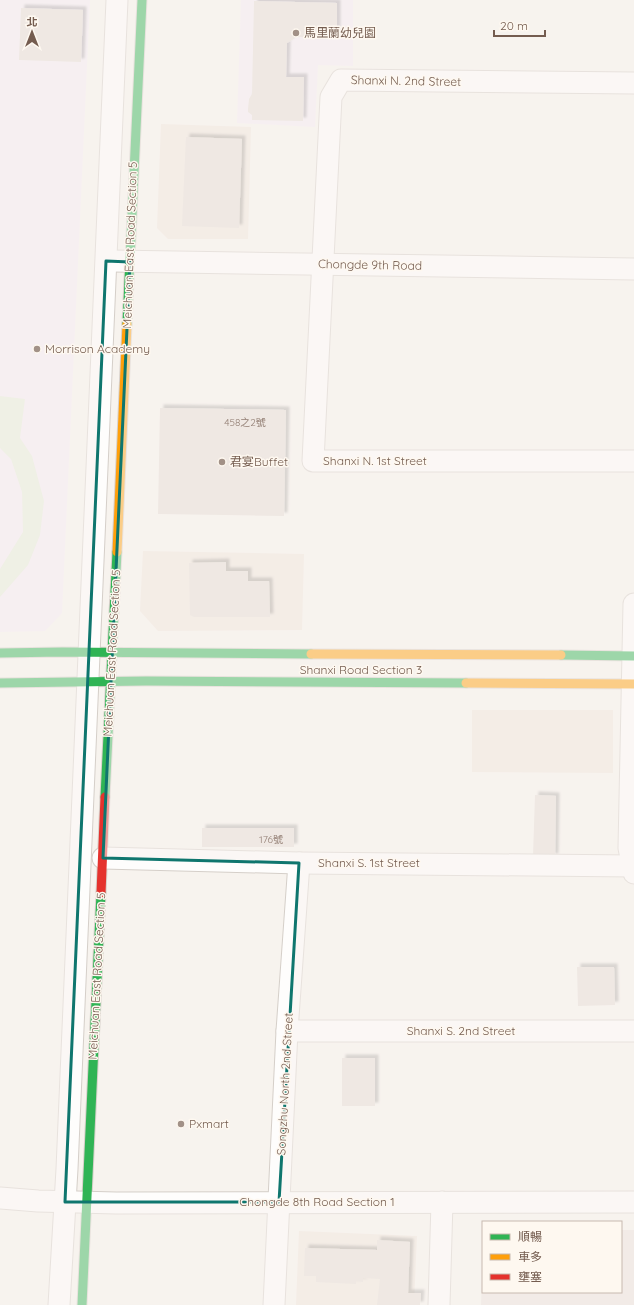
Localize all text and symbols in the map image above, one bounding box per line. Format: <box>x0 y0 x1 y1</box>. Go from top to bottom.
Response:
north arrow <box>12 12 52 52</box>
scale bar <box>494 12 545 38</box>
text: 北 <box>27 15 38 29</box>
text: 20 m <box>500 18 528 33</box>
place label: 馬里蘭幼兒園 <box>304 25 376 40</box>
marker: 馬里蘭幼兒園 <box>291 28 301 38</box>
street label: Shanxi N. 2nd Street <box>351 72 461 89</box>
street label: Meichuan East Road Section 5 <box>119 161 140 329</box>
street label: Chongde 9th Road <box>318 256 422 273</box>
place label: Morrison Academy <box>45 341 150 356</box>
marker: Morrison Academy <box>32 344 42 354</box>
house number: 458之2號 <box>224 416 266 429</box>
street label: Shanxi N. 1st Street <box>323 453 427 468</box>
place label: 君宴Buffet <box>230 454 288 469</box>
marker: 君宴Buffet <box>217 457 227 467</box>
street label: Meichuan East Road Section 5 <box>100 569 123 737</box>
street label: Shanxi Road Section 3 <box>300 662 422 677</box>
house number: 176號 <box>259 833 283 846</box>
street label: Shanxi S. 1st Street <box>318 855 420 870</box>
street label: Meichuan East Road Section 5 <box>85 892 108 1060</box>
street label: Songzhu North 2nd Street <box>273 1012 296 1156</box>
street label: Shanxi S. 2nd Street <box>407 1023 515 1038</box>
place label: Pxmart <box>189 1116 229 1131</box>
marker: Pxmart <box>176 1119 186 1129</box>
street label: Chongde 8th Road Section 1 <box>239 1194 395 1209</box>
legend <box>482 1221 622 1293</box>
text: 順暢 <box>518 1229 542 1244</box>
text: 車多 <box>518 1249 542 1264</box>
text: 壅塞 <box>518 1269 542 1284</box>

